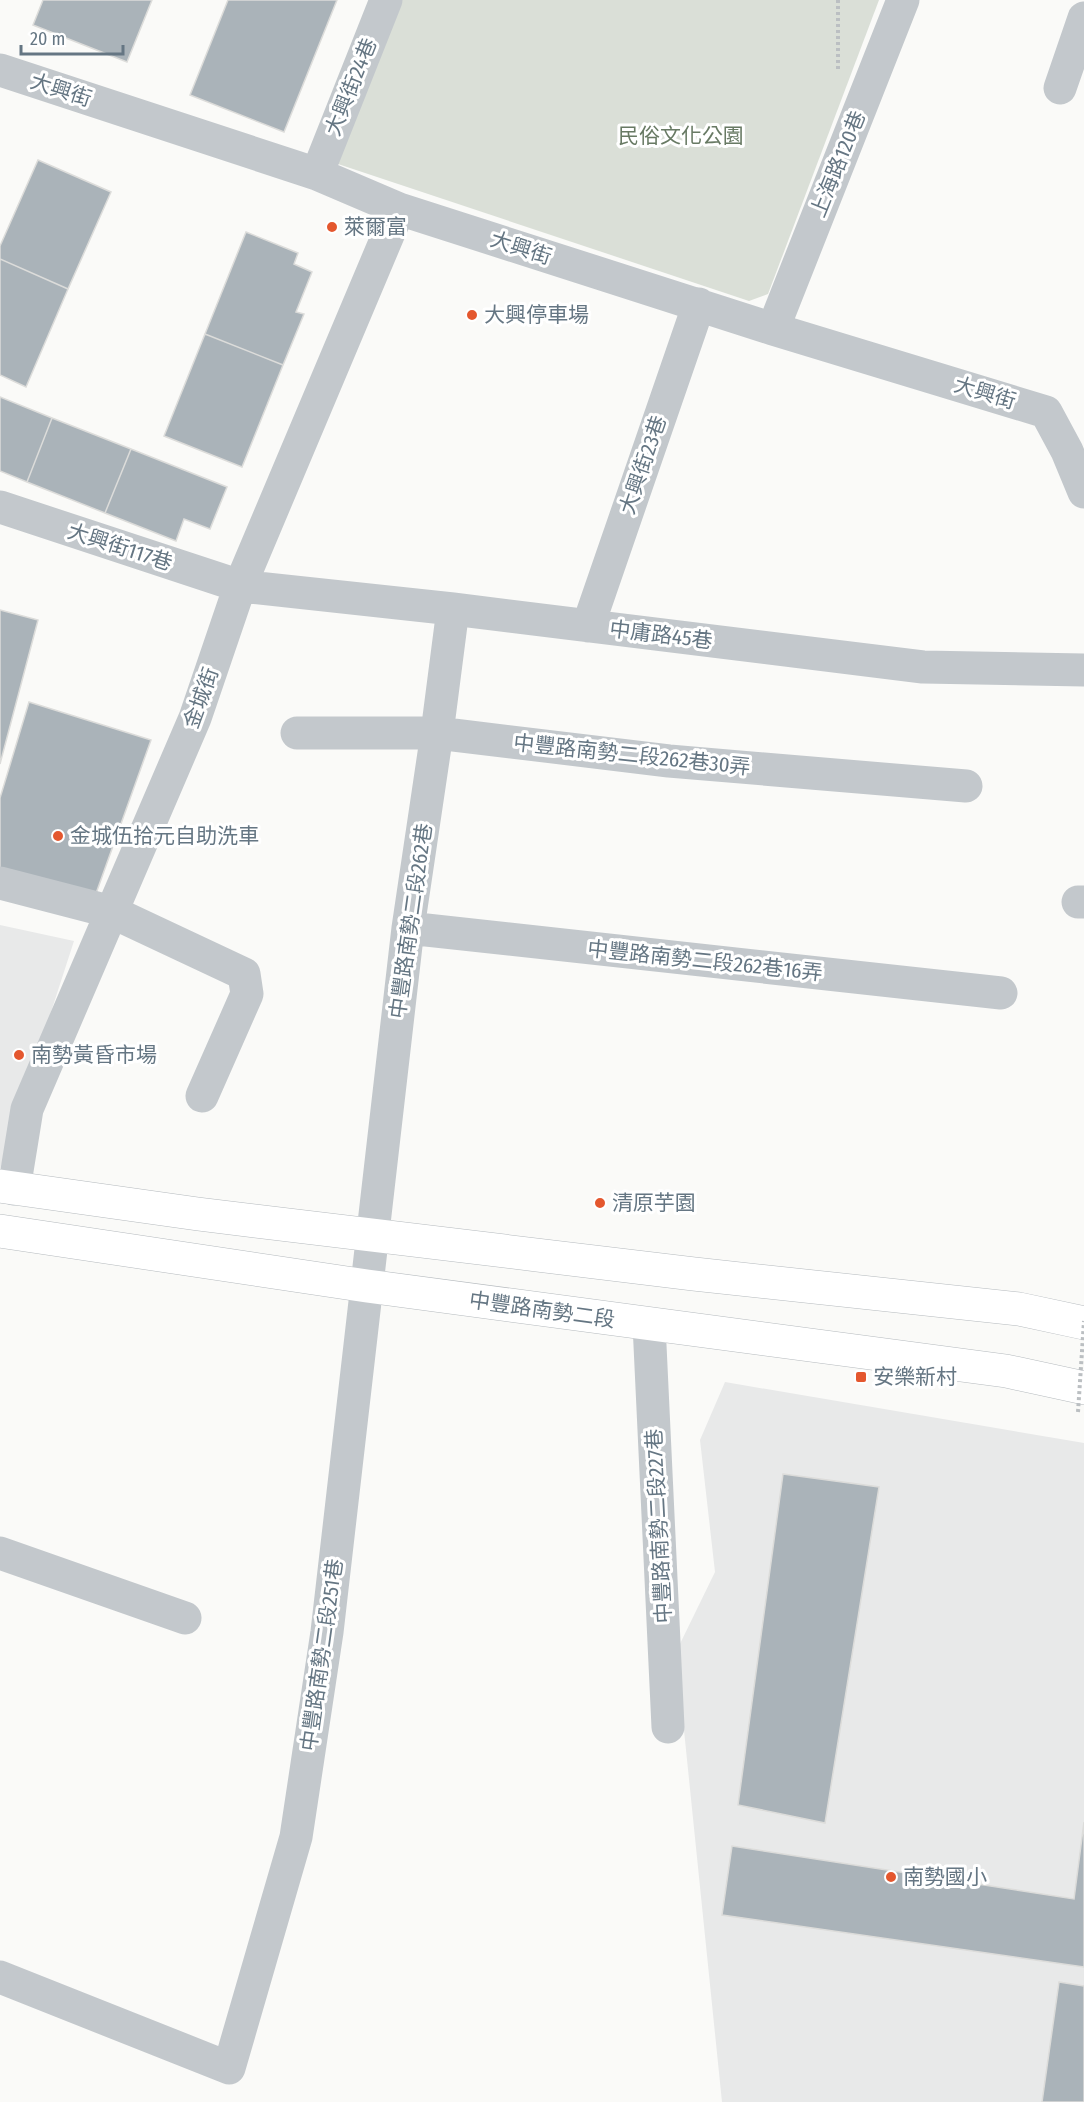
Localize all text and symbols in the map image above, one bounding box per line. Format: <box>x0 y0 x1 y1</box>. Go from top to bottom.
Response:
scale bar <box>21 18 123 56</box>
text: 20 m <box>30 28 65 50</box>
street label: 大興街24巷 <box>320 34 382 140</box>
street label: 大興街 <box>27 68 95 112</box>
street label: 上海路120巷 <box>805 107 871 221</box>
park label: 民俗文化公園 <box>618 123 744 149</box>
place label: 萊爾富 <box>344 214 407 240</box>
marker: 萊爾富 <box>325 220 339 234</box>
street label: 大興街 <box>487 226 555 270</box>
place label: 大興停車場 <box>484 302 589 328</box>
marker: 大興停車場 <box>465 308 479 322</box>
street label: 大興街 <box>951 371 1019 415</box>
street label: 大興街23巷 <box>614 412 672 518</box>
street label: 大興街117巷 <box>64 518 176 576</box>
street label: 中庸路45巷 <box>608 616 714 654</box>
street label: 金城街 <box>178 664 224 732</box>
street label: 中豐路南勢二段262巷30弄 <box>512 730 752 780</box>
street label: 中豐路南勢二段262巷 <box>384 822 438 1020</box>
place label: 金城伍拾元自助洗車 <box>70 823 259 849</box>
marker: 金城伍拾元自助洗車 <box>51 829 65 843</box>
street label: 中豐路南勢二段262巷16弄 <box>586 936 824 986</box>
place label: 南勢黃昏市場 <box>31 1042 157 1068</box>
marker: 南勢黃昏市場 <box>12 1048 26 1062</box>
place label: 清原芋園 <box>612 1190 696 1216</box>
marker: 清原芋園 <box>593 1196 607 1210</box>
street label: 中豐路南勢二段 <box>467 1287 617 1333</box>
place label: 安樂新村 <box>873 1364 957 1390</box>
marker: 安樂新村 <box>854 1370 868 1384</box>
street label: 中豐路南勢二段227巷 <box>641 1428 677 1624</box>
street label: 中豐路南勢二段251巷 <box>296 1557 348 1753</box>
place label: 南勢國小 <box>903 1864 987 1890</box>
marker: 南勢國小 <box>884 1870 898 1884</box>

